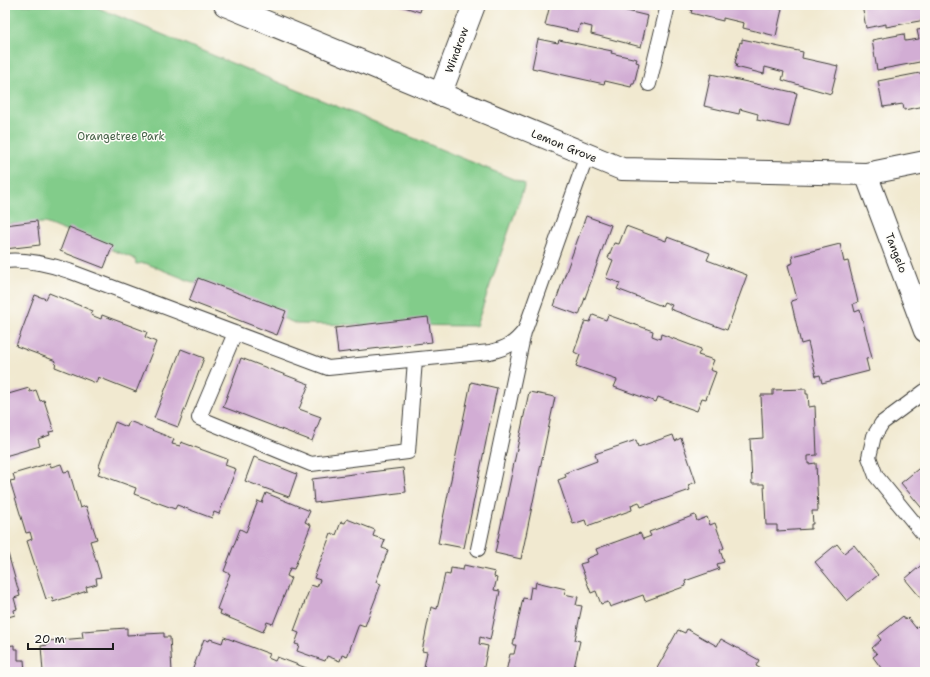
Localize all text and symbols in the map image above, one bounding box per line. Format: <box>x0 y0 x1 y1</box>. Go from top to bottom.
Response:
street label: Windrow <box>442 25 472 75</box>
street label: Lemon Grove <box>529 126 599 166</box>
park label: Orangetree Park <box>77 129 165 144</box>
street label: Tangelo <box>882 231 911 275</box>
scale bar <box>28 625 113 651</box>
text: 20 m <box>34 631 65 647</box>

